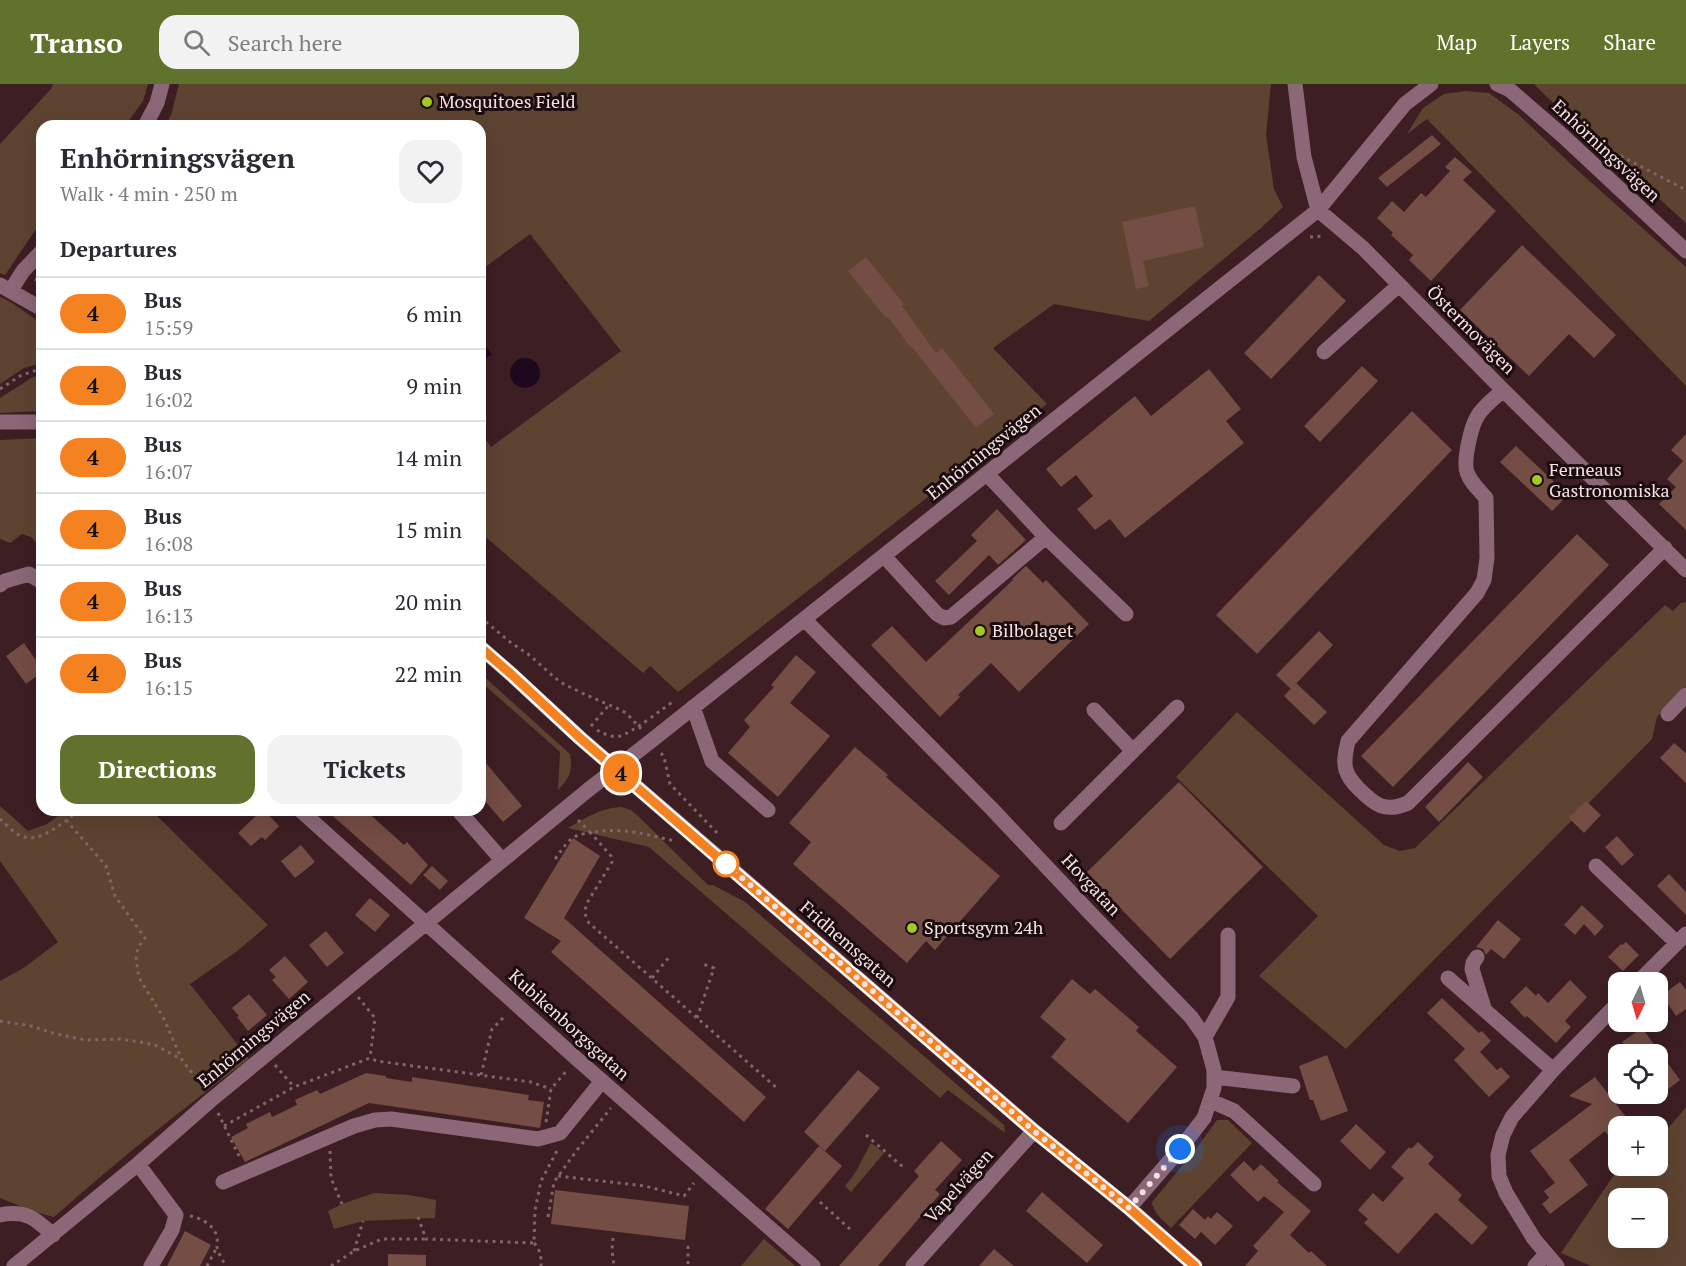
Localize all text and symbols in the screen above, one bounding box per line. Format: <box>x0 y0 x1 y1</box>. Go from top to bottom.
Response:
search box <box>159 15 579 69</box>
text: Transo <box>30 24 123 61</box>
icon: search <box>180 26 213 59</box>
text: Search here <box>228 28 342 57</box>
text: Map <box>1436 28 1477 56</box>
text: Layers <box>1510 28 1570 56</box>
text: Share <box>1603 28 1656 56</box>
place label: Mosquitoes Field <box>439 89 576 113</box>
street label: Enhörningsvägen <box>1547 94 1666 207</box>
marker: Mosquitoes Field <box>420 95 434 109</box>
text: Enhörningsvägen <box>60 139 295 176</box>
button: heart <box>399 140 462 203</box>
text: Walk · 4 min · 250 m <box>60 180 238 207</box>
text: Departures <box>60 234 177 263</box>
street label: Östermovägen <box>1422 280 1522 379</box>
text: Bus <box>144 285 182 314</box>
text: 4 <box>87 299 99 327</box>
text: 6 min <box>406 299 462 328</box>
text: 15:59 <box>144 314 193 341</box>
text: Bus <box>144 357 182 386</box>
text: 4 <box>87 371 99 399</box>
text: 9 min <box>406 371 462 400</box>
text: 16:02 <box>144 386 193 413</box>
street label: Enhörningsvägen <box>921 398 1046 505</box>
text: Bus <box>144 429 182 458</box>
text: 4 <box>87 443 99 471</box>
text: 14 min <box>395 443 462 472</box>
place label: Ferneaus Gastronomiska <box>1549 457 1670 502</box>
text: 16:07 <box>144 458 193 485</box>
marker: Ferneaus Gastronomiska <box>1530 473 1544 487</box>
text: Bus <box>144 501 182 530</box>
text: 4 <box>87 515 99 543</box>
text: 15 min <box>395 515 462 544</box>
text: 16:08 <box>144 530 193 557</box>
text: Bus <box>144 573 182 602</box>
text: 4 <box>87 587 99 615</box>
text: 20 min <box>395 587 462 616</box>
text: 16:13 <box>144 602 193 629</box>
place label: Bilbolaget <box>992 618 1074 642</box>
marker: Bilbolaget <box>973 624 987 638</box>
text: Bus <box>144 645 182 674</box>
text: 4 <box>87 659 99 687</box>
text: 22 min <box>395 659 462 688</box>
text: 16:15 <box>144 674 193 701</box>
button: Directions <box>60 735 255 804</box>
button: Tickets <box>267 735 462 804</box>
line badge: 4 <box>602 754 640 792</box>
text: 4 <box>615 759 627 787</box>
street label: Hovgatan <box>1057 848 1127 921</box>
unlabelled marker <box>713 851 739 877</box>
street label: Fridhemsgatan <box>795 895 902 992</box>
place label: Sportsgym 24h <box>924 915 1044 939</box>
marker: Sportsgym 24h <box>905 921 919 935</box>
street label: Kubikenborgsgatan <box>504 963 636 1085</box>
north arrow <box>1608 972 1668 1032</box>
map controls <box>1608 972 1668 1248</box>
street label: Enhörningsvägen <box>192 984 315 1092</box>
button: locate <box>1608 1044 1668 1104</box>
button: + <box>1608 1116 1668 1176</box>
your location <box>1165 1134 1195 1164</box>
street label: Vapelvägen <box>919 1143 998 1228</box>
button: − <box>1608 1188 1668 1248</box>

